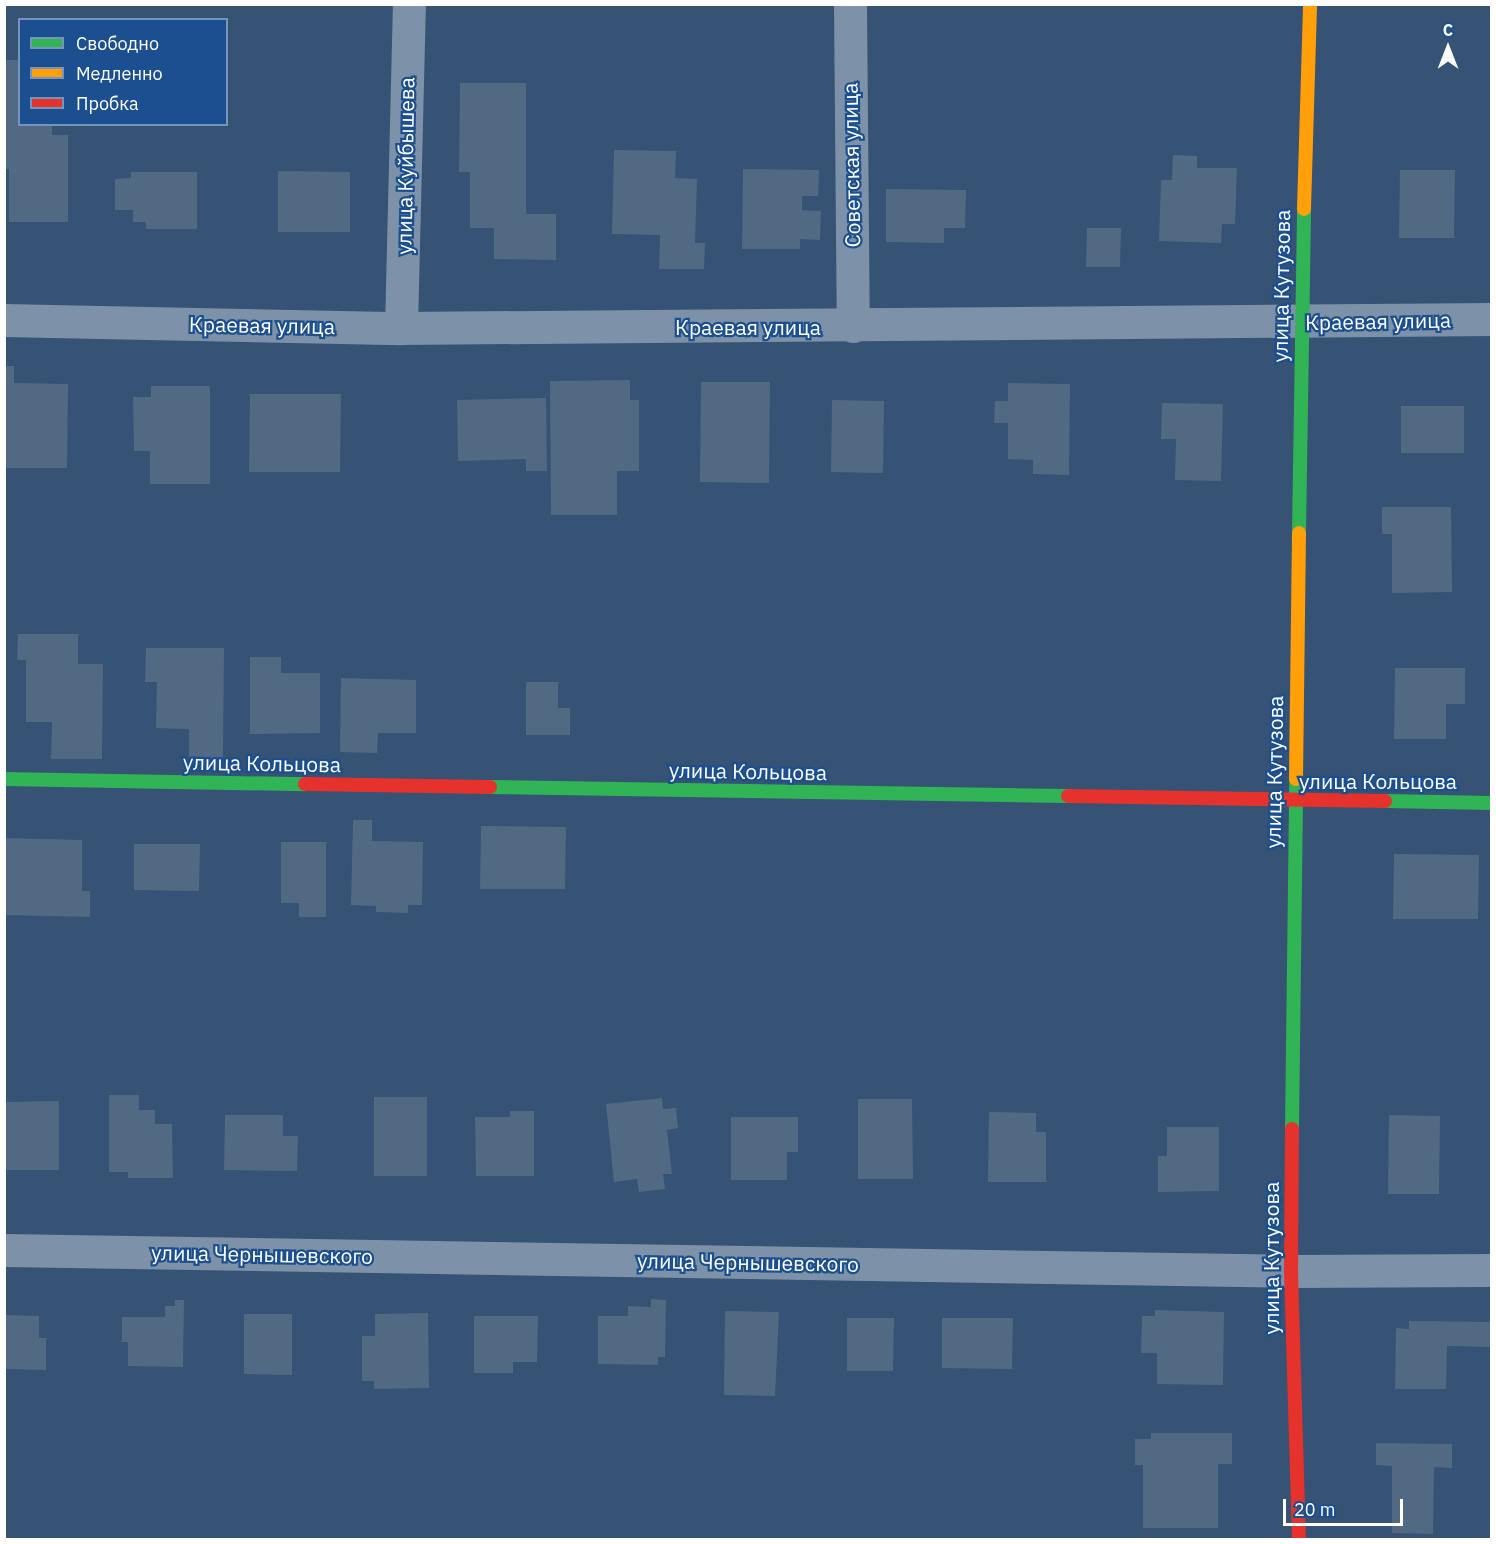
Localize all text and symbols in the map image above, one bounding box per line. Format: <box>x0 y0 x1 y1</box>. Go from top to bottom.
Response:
legend <box>18 18 228 126</box>
north arrow <box>1418 18 1478 78</box>
text: С <box>1443 20 1453 40</box>
text: Свободно <box>76 32 159 55</box>
text: Медленно <box>76 62 163 85</box>
street label: улица Куйбышева <box>391 77 419 255</box>
street label: Советская улица <box>837 82 865 248</box>
text: Пробка <box>76 92 139 115</box>
street label: улица Кутузова <box>1267 209 1295 363</box>
street label: Краевая улица <box>1305 307 1451 335</box>
street label: Краевая улица <box>189 311 335 339</box>
street label: Краевая улица <box>675 314 821 340</box>
street label: улица Кутузова <box>1260 695 1288 849</box>
street label: улица Кольцова <box>183 749 341 777</box>
street label: улица Кольцова <box>669 757 827 785</box>
street label: улица Кольцова <box>1299 768 1457 794</box>
street label: улица Кутузова <box>1258 1182 1284 1334</box>
street label: улица Чернышевского <box>151 1239 373 1269</box>
street label: улица Чернышевского <box>637 1247 859 1277</box>
scale bar <box>1286 1487 1406 1525</box>
text: 20 m <box>1294 1498 1336 1521</box>

